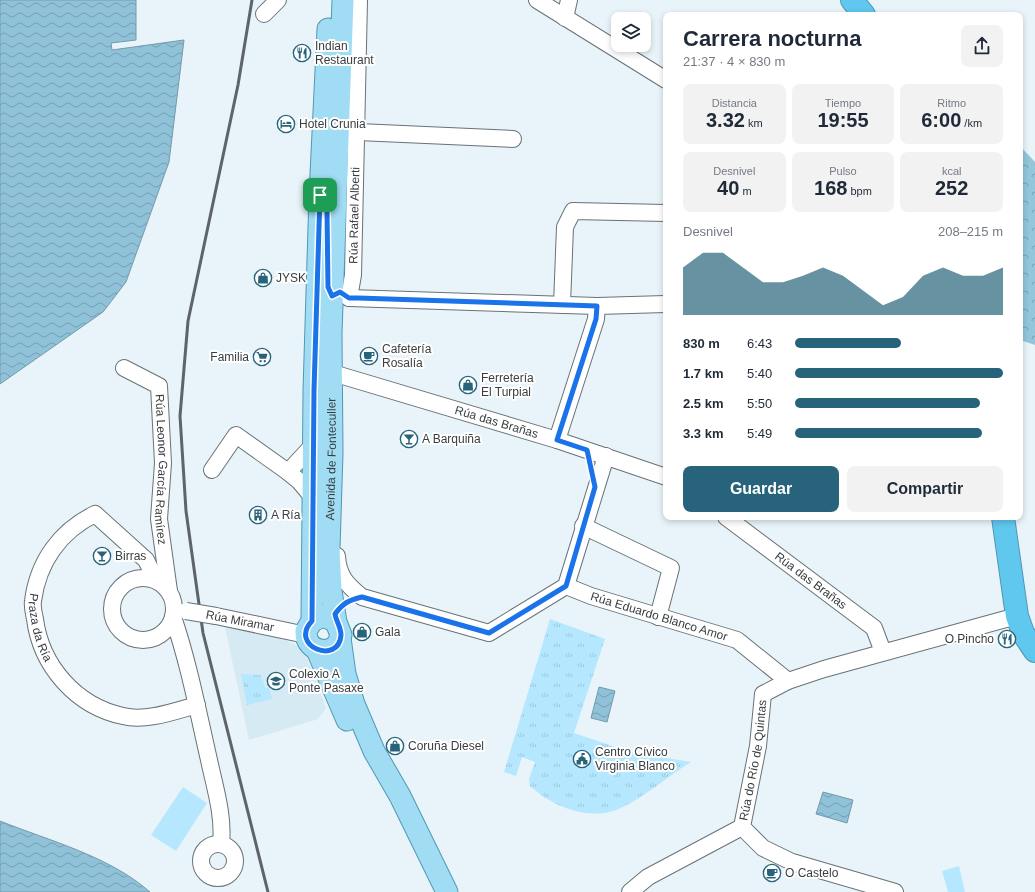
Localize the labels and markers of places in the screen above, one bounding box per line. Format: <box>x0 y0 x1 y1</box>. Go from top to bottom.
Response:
place label: Indian Restaurant <box>315 39 374 67</box>
restaurant icon: Indian Restaurant <box>292 43 312 63</box>
hotel icon: Hotel Crunia <box>276 114 296 134</box>
place label: Hotel Crunia <box>299 117 366 131</box>
pin <box>303 178 337 212</box>
shop icon: JYSK <box>253 268 273 288</box>
place label: JYSK <box>276 271 306 285</box>
place label: Cafetería Rosalía <box>382 342 432 370</box>
cafe icon: Cafetería Rosalía <box>359 346 379 366</box>
supermarket icon: Familia <box>252 347 272 367</box>
place label: Familia <box>210 350 249 364</box>
place label: Ferretería El Turpial <box>481 371 534 399</box>
shop icon: Ferretería El Turpial <box>458 375 478 395</box>
bar icon: A Barquiña <box>399 429 419 449</box>
place label: A Barquiña <box>422 432 481 446</box>
building icon: A Ría <box>248 505 268 525</box>
place label: A Ría <box>271 508 301 522</box>
bar icon: Birras <box>92 546 112 566</box>
place label: Birras <box>115 549 146 563</box>
shop icon: Gala <box>352 622 372 642</box>
place label: Gala <box>375 625 401 639</box>
restaurant icon: O Pincho <box>997 629 1017 649</box>
place label: O Pincho <box>945 632 994 646</box>
place label: Colexio A Ponte Pasaxe <box>289 667 364 695</box>
school or university icon: Colexio A Ponte Pasaxe <box>266 671 286 691</box>
shop icon: Coruña Diesel <box>385 736 405 756</box>
place label: Coruña Diesel <box>408 739 484 753</box>
place label: Centro Cívico Virginia Blanco <box>595 745 675 773</box>
public building icon: Centro Cívico Virginia Blanco <box>572 749 592 769</box>
cafe icon: O Castelo <box>762 863 782 883</box>
place label: O Castelo <box>785 866 839 880</box>

